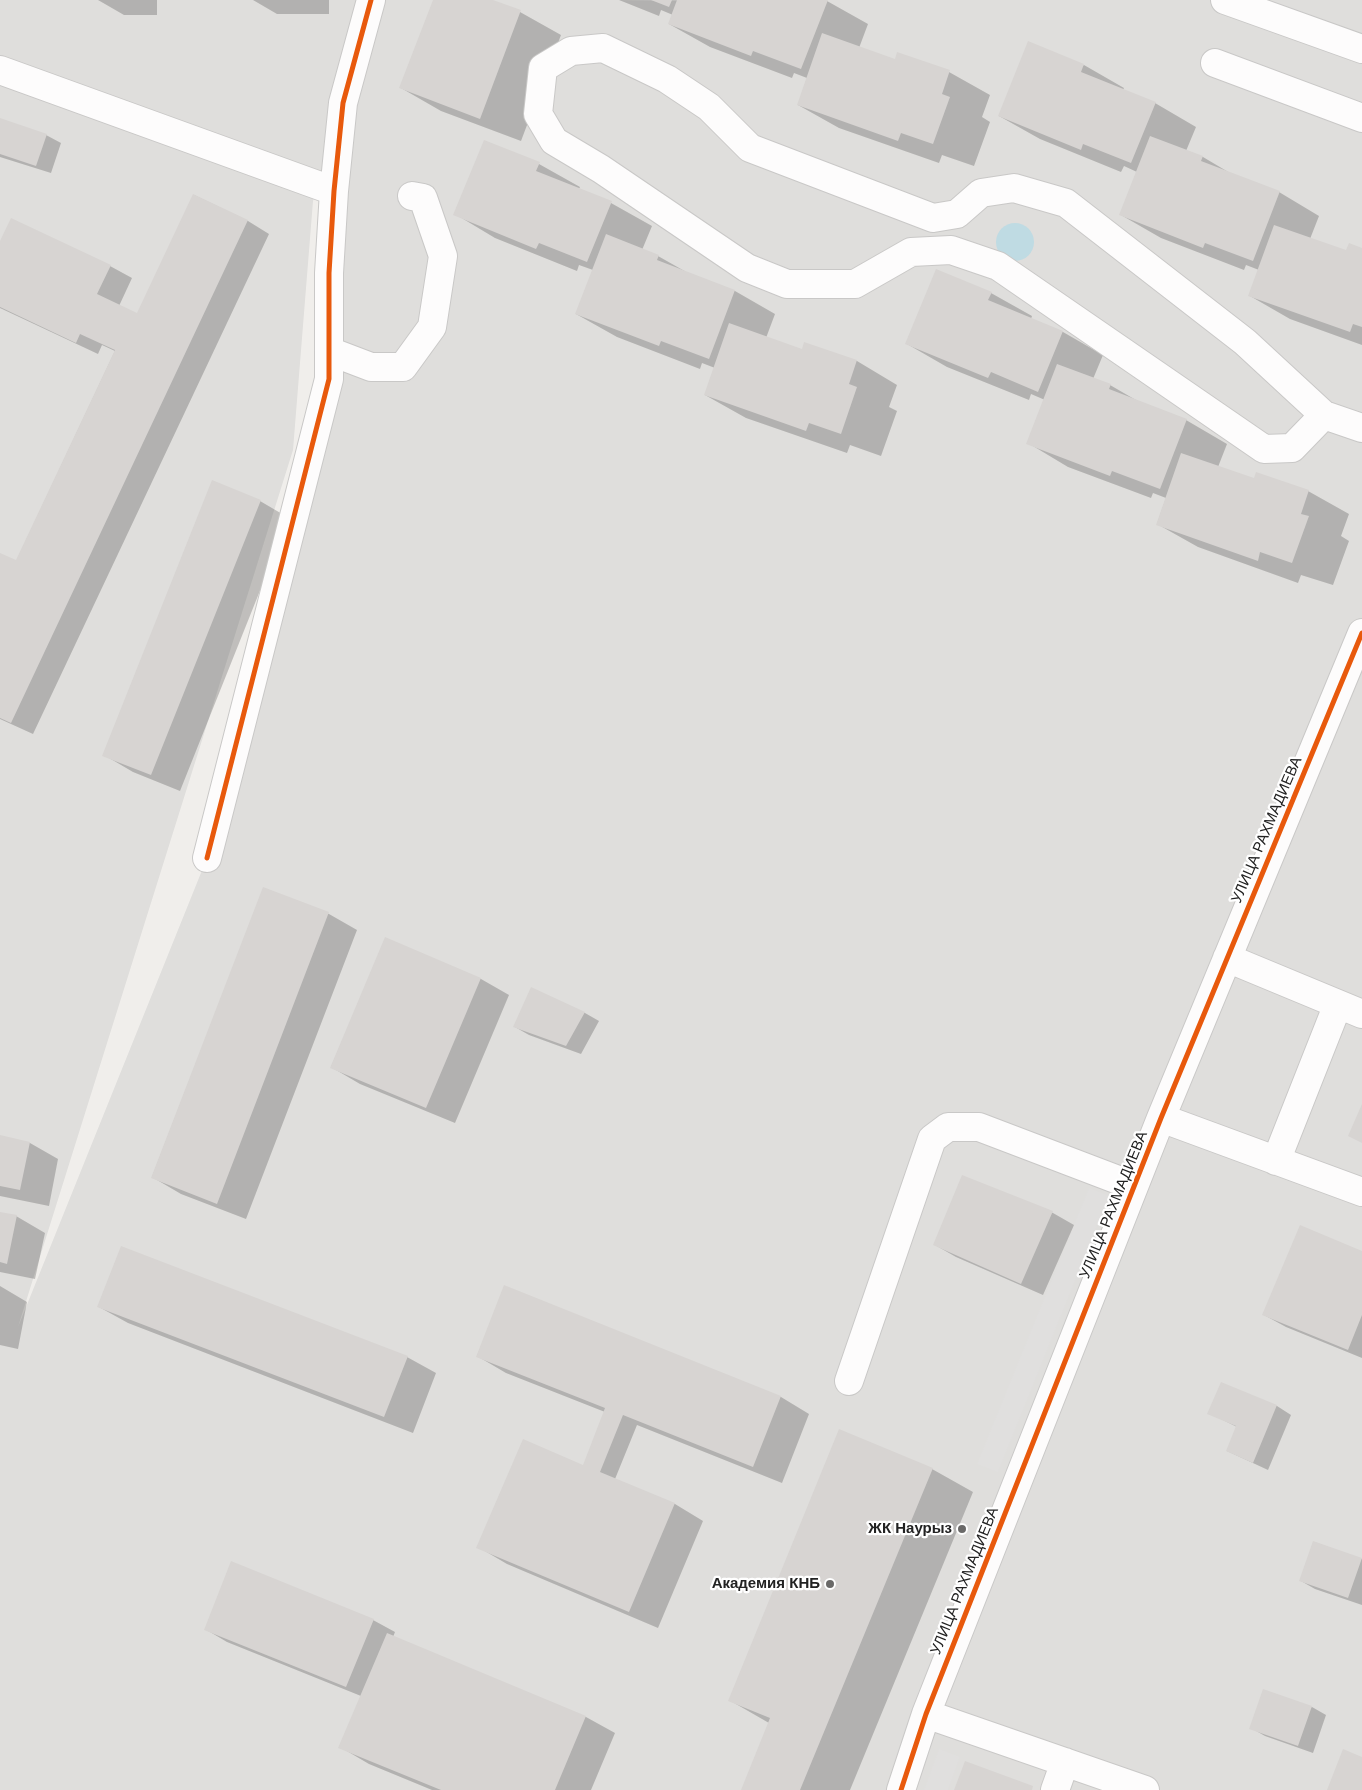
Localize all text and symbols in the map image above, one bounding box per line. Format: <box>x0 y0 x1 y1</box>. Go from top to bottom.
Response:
street label: УЛИЦА РАХМАДИЕВА <box>1228 754 1306 906</box>
street label: УЛИЦА РАХМАДИЕВА <box>1076 1129 1152 1281</box>
street label: УЛИЦА РАХМАДИЕВА <box>927 1505 1003 1657</box>
place label: ЖК Наурыз <box>868 1520 952 1538</box>
marker: ЖК Наурыз <box>956 1523 968 1535</box>
place label: Академия КНБ <box>712 1575 820 1593</box>
marker: Академия КНБ <box>824 1578 836 1590</box>

